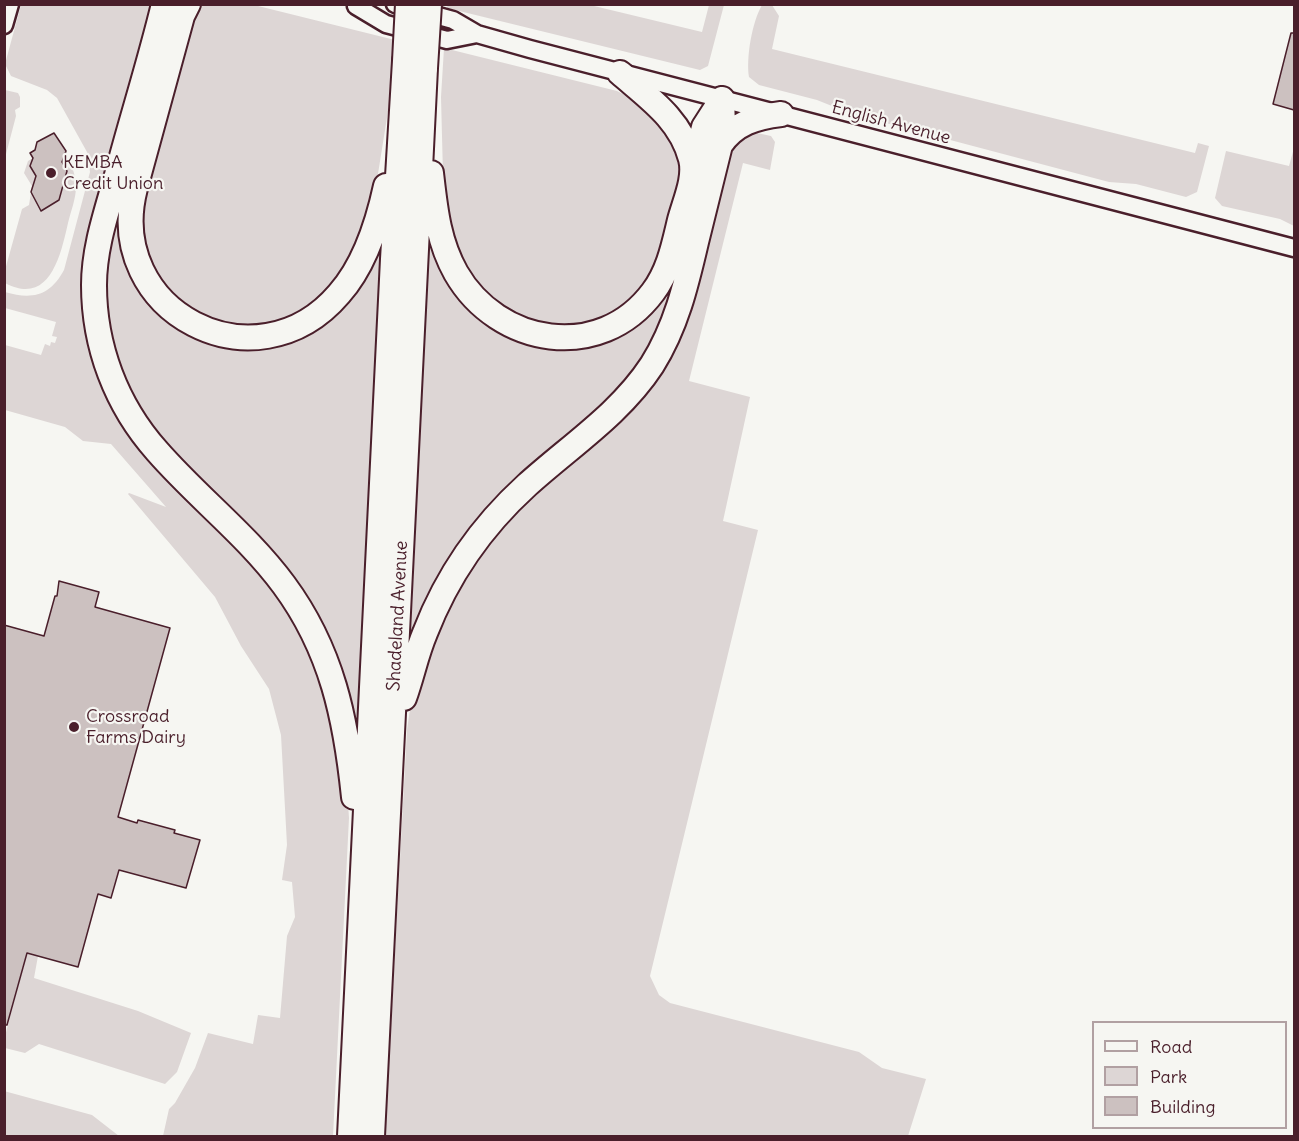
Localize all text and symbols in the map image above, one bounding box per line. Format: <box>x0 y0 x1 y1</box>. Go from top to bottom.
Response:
street label: English Avenue <box>829 97 953 149</box>
place label: KEMBA Credit Union <box>63 152 163 195</box>
marker: KEMBA Credit Union <box>44 166 58 180</box>
street label: Shadeland Avenue <box>383 540 413 692</box>
place label: Crossroad Farms Dairy <box>86 706 186 748</box>
marker: Crossroad Farms Dairy <box>67 720 81 734</box>
legend <box>1092 1021 1287 1129</box>
text: Road <box>1150 1035 1192 1058</box>
text: Park <box>1150 1065 1187 1088</box>
text: Building <box>1150 1095 1215 1118</box>

